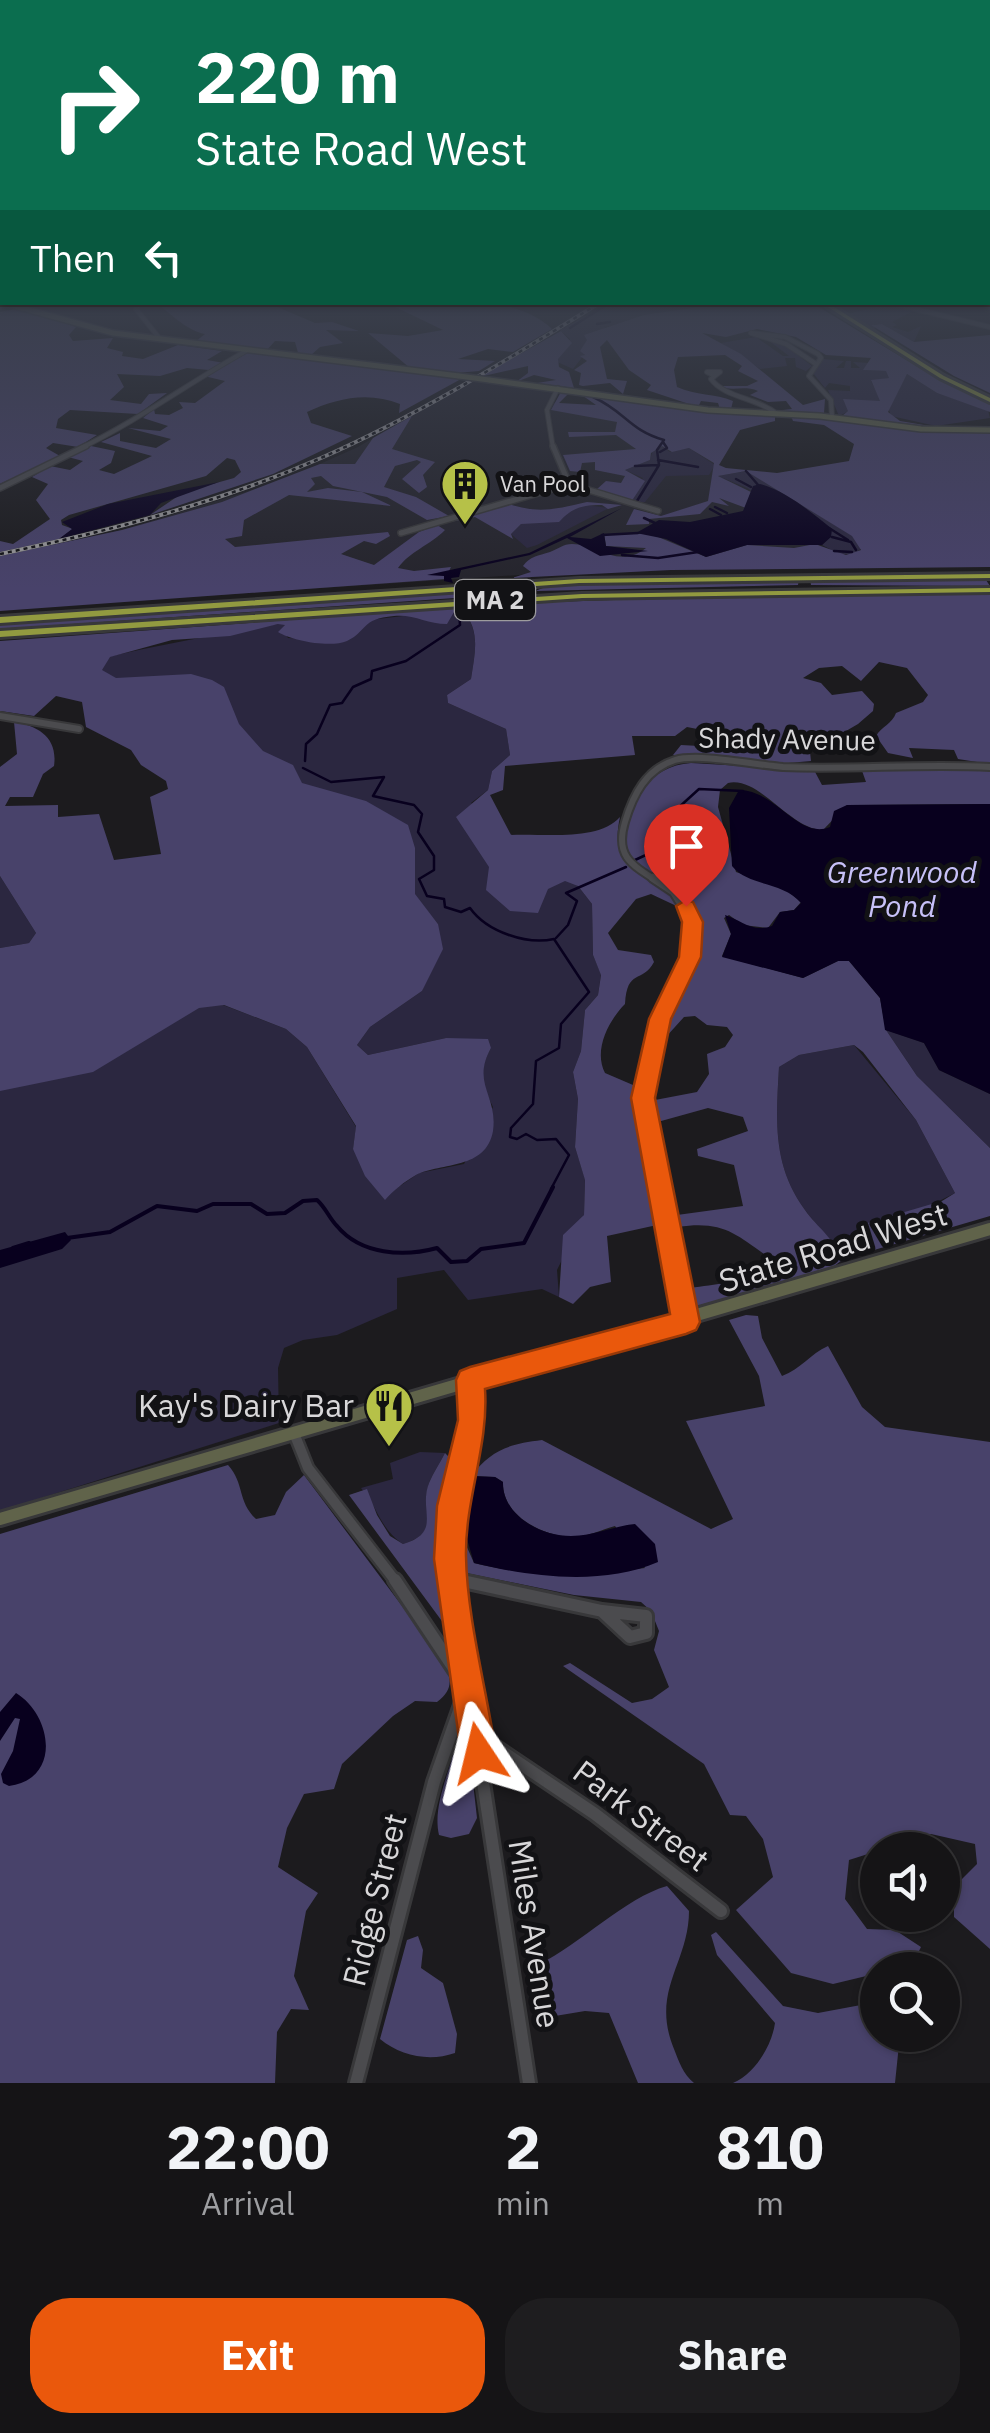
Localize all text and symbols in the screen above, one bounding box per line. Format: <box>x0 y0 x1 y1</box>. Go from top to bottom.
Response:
text: 220 m <box>195 31 400 122</box>
icon: right <box>30 40 160 170</box>
text: State Road West <box>195 119 528 177</box>
icon: left <box>136 230 191 285</box>
text: Then <box>30 233 116 282</box>
building icon: Van Pool <box>439 458 491 526</box>
place label: Van Pool <box>500 469 586 498</box>
road number: MA 2 <box>455 580 535 620</box>
street label: Shady Avenue <box>698 718 876 759</box>
pin <box>644 804 729 907</box>
icon: arrive <box>659 819 714 874</box>
water label: Greenwood Pond <box>827 852 978 925</box>
street label: State Road West <box>714 1192 952 1302</box>
restaurant icon: Kay's Dairy Bar <box>363 1380 415 1448</box>
place label: Kay's Dairy Bar <box>138 1384 354 1426</box>
position arrow <box>427 1701 531 1805</box>
street label: Park Street <box>565 1750 718 1880</box>
street label: Ridge Street <box>332 1809 416 1991</box>
map controls <box>860 1832 960 2052</box>
button: sound <box>860 1832 960 1932</box>
street label: Miles Avenue <box>499 1837 571 2031</box>
button: search <box>860 1952 960 2052</box>
text: 22:00 <box>166 2107 330 2186</box>
text: 2 <box>505 2107 541 2186</box>
text: 810 <box>716 2107 824 2186</box>
text: Arrival <box>201 2182 295 2224</box>
text: min <box>496 2182 550 2224</box>
text: m <box>756 2182 784 2224</box>
button: Exit <box>30 2298 485 2413</box>
button: Share <box>505 2298 960 2413</box>

